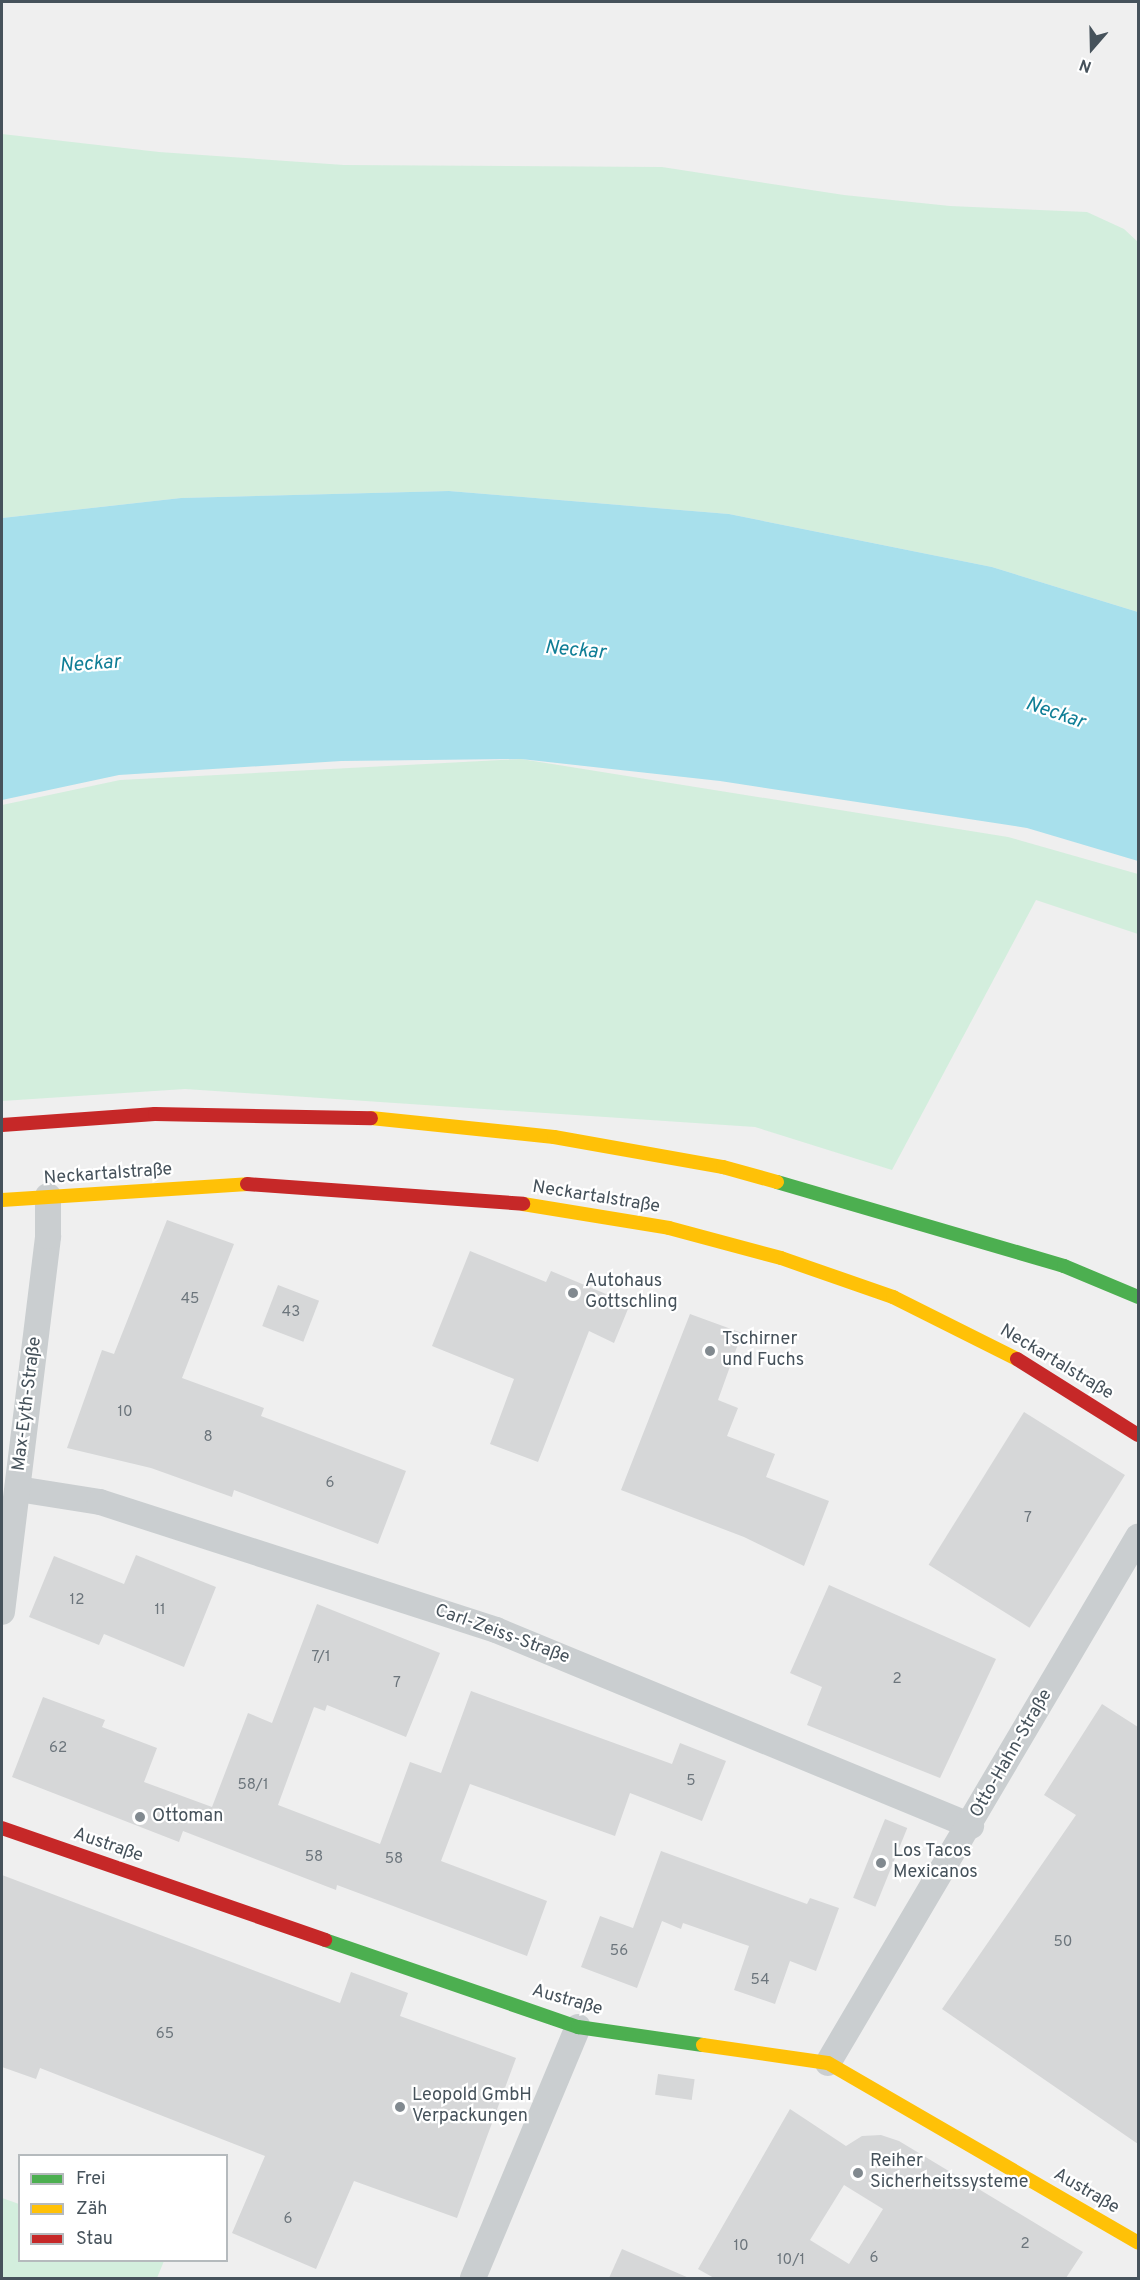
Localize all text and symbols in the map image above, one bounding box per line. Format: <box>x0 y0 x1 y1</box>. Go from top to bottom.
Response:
north arrow <box>1062 18 1122 78</box>
text: N <box>1077 54 1095 76</box>
water label: Neckar <box>543 636 607 666</box>
water label: Neckar <box>59 651 121 679</box>
water label: Neckar <box>1022 693 1088 735</box>
street label: Neckartalstraße <box>43 1160 173 1190</box>
street label: Neckartalstraße <box>531 1177 661 1219</box>
place label: Autohaus Gottschling <box>585 1272 678 1314</box>
marker: Autohaus Gottschling <box>566 1286 580 1300</box>
house number: 45 <box>181 1291 199 1309</box>
house number: 43 <box>282 1304 300 1322</box>
street label: Neckartalstraße <box>995 1321 1117 1405</box>
place label: Tschirner und Fuchs <box>722 1330 804 1372</box>
street label: Max-Eyth-Straße <box>9 1336 47 1472</box>
marker: Tschirner und Fuchs <box>703 1344 717 1358</box>
house number: 10 <box>117 1404 133 1422</box>
house number: 8 <box>203 1429 213 1447</box>
house number: 6 <box>326 1475 334 1493</box>
house number: 7 <box>1024 1510 1032 1528</box>
house number: 12 <box>70 1592 84 1610</box>
street label: Carl-Zeiss-Straße <box>432 1601 572 1669</box>
house number: 11 <box>154 1602 166 1620</box>
house number: 7/1 <box>311 1649 331 1667</box>
house number: 2 <box>892 1671 902 1689</box>
house number: 7 <box>393 1675 401 1693</box>
street label: Otto-Hahn-Straße <box>966 1686 1058 1822</box>
house number: 62 <box>49 1740 67 1758</box>
house number: 5 <box>686 1773 696 1791</box>
house number: 58/1 <box>238 1777 268 1795</box>
place label: Ottoman <box>152 1806 223 1828</box>
marker: Ottoman <box>133 1810 147 1824</box>
street label: Austraße <box>70 1824 146 1868</box>
place label: Los Tacos Mexicanos <box>893 1842 978 1884</box>
house number: 58 <box>305 1849 323 1867</box>
house number: 58 <box>385 1851 403 1869</box>
marker: Los Tacos Mexicanos <box>874 1856 888 1870</box>
house number: 50 <box>1054 1934 1072 1952</box>
house number: 56 <box>610 1943 628 1961</box>
house number: 54 <box>751 1972 769 1990</box>
street label: Austraße <box>529 1981 605 2021</box>
house number: 65 <box>156 2026 174 2044</box>
place label: Leopold GmbH Verpackungen <box>412 2086 532 2128</box>
marker: Leopold GmbH Verpackungen <box>393 2100 407 2114</box>
place label: Reiher Sicherheitssysteme <box>870 2152 1029 2194</box>
legend <box>18 2154 228 2262</box>
street label: Austraße <box>1049 2165 1123 2219</box>
marker: Reiher Sicherheitssysteme <box>851 2166 865 2180</box>
text: Frei <box>76 2168 106 2191</box>
text: Zäh <box>76 2198 107 2221</box>
house number: 6 <box>284 2211 292 2229</box>
text: Stau <box>76 2228 113 2251</box>
house number: 2 <box>1020 2236 1030 2254</box>
house number: 10 <box>733 2238 749 2256</box>
house number: 6 <box>870 2250 878 2268</box>
house number: 10/1 <box>777 2252 805 2270</box>

